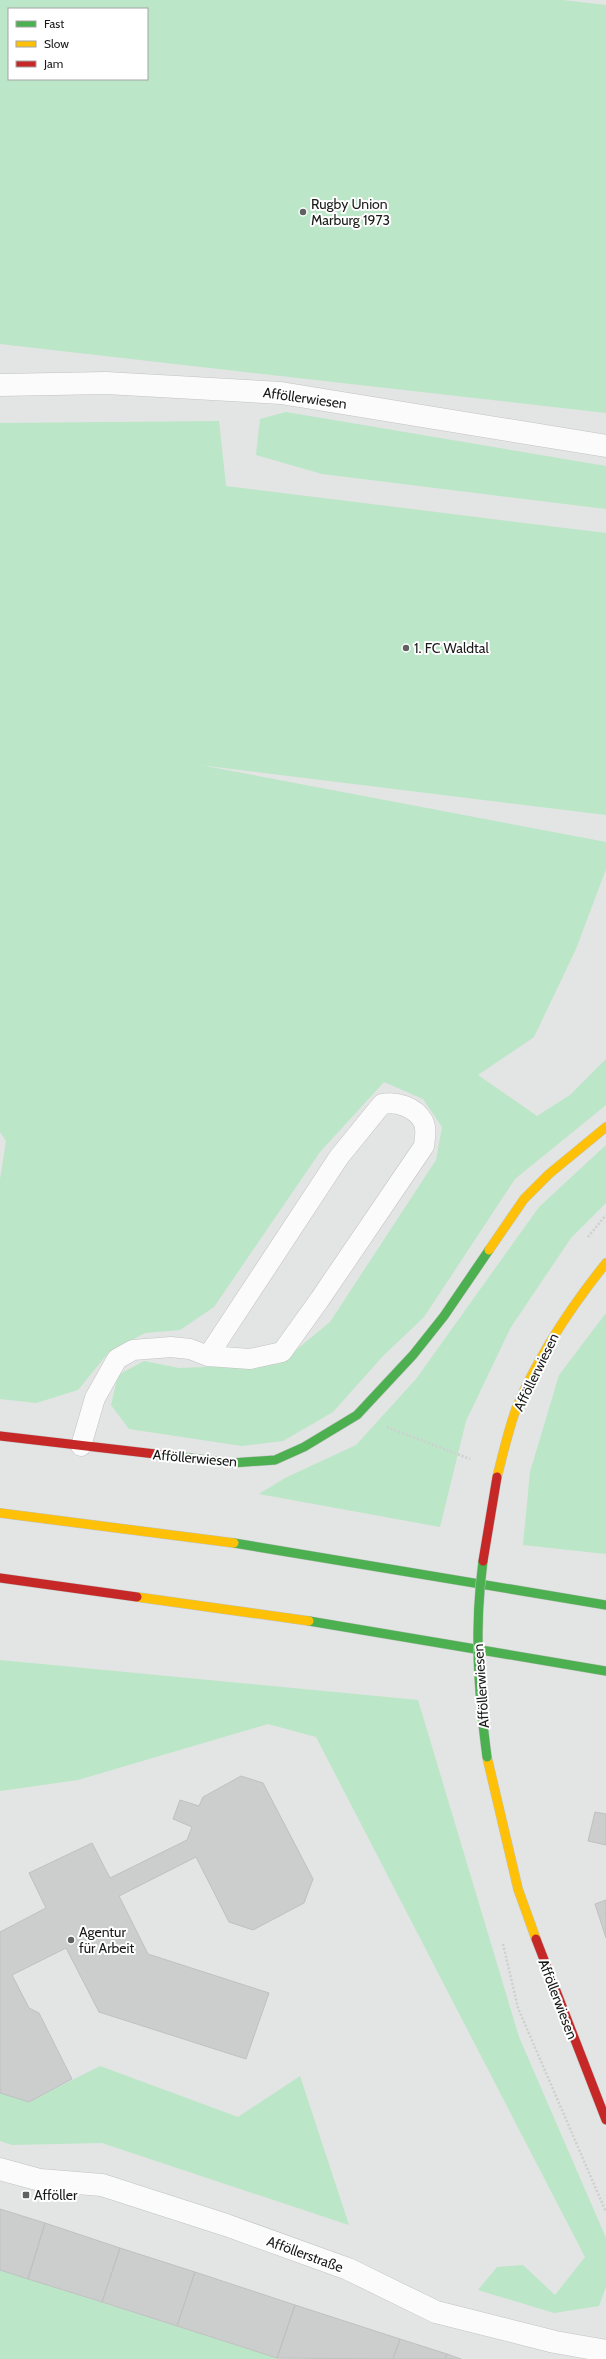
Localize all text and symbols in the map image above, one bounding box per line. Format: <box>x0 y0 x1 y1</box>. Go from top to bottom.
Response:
legend <box>8 8 148 80</box>
text: Fast <box>44 16 64 31</box>
text: Slow <box>44 36 69 51</box>
text: Jam <box>43 56 63 71</box>
place label: Rugby Union Marburg 1973 <box>311 195 390 229</box>
marker: Rugby Union Marburg 1973 <box>298 207 308 217</box>
street label: Afföllerwiesen <box>262 383 348 413</box>
place label: 1. FC Waldtal <box>414 639 489 657</box>
marker: 1. FC Waldtal <box>401 643 411 653</box>
street label: Afföllerwiesen <box>509 1330 563 1414</box>
street label: Afföllerwiesen <box>152 1445 238 1471</box>
street label: Afföllerwiesen <box>469 1643 493 1729</box>
place label: Agentur für Arbeit <box>79 1923 134 1957</box>
marker: Agentur für Arbeit <box>66 1935 76 1945</box>
street label: Afföllerwiesen <box>534 1956 582 2042</box>
place label: Afföller <box>34 2186 78 2204</box>
marker: Afföller <box>21 2190 31 2200</box>
street label: Afföllerstraße <box>264 2232 346 2276</box>

